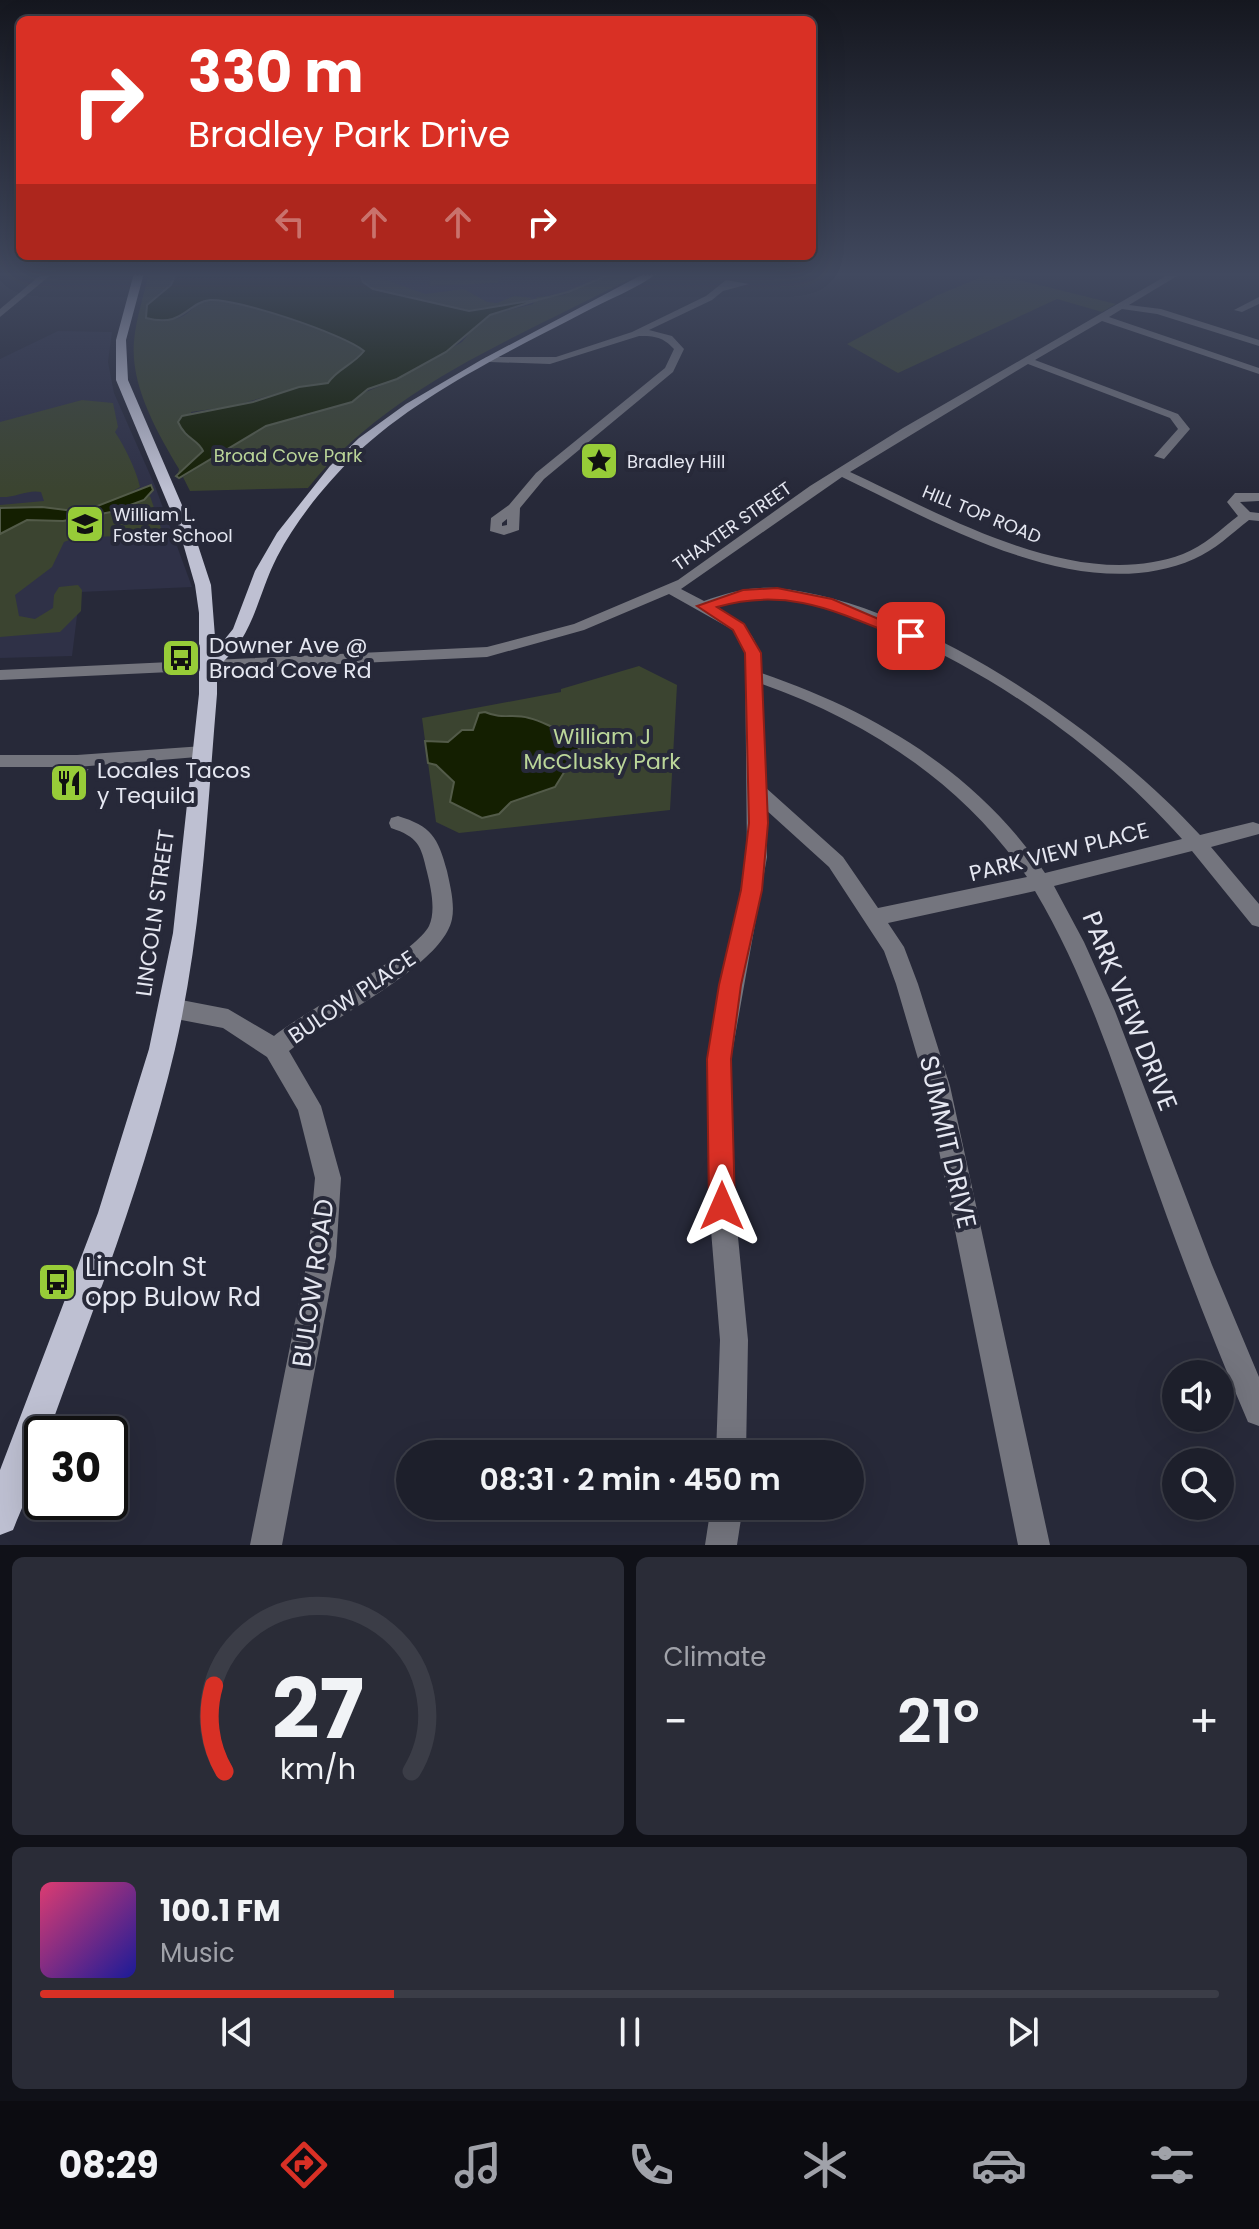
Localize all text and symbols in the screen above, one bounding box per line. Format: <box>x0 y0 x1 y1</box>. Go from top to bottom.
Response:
text: 330 m <box>188 33 363 112</box>
icon: right <box>56 48 160 152</box>
text: Bradley Park Drive <box>188 109 510 160</box>
icon: left <box>268 200 312 244</box>
icon: ahead <box>352 200 396 244</box>
icon: ahead <box>436 200 480 244</box>
icon: right <box>520 200 564 244</box>
place icon: Bradley Hill <box>578 440 620 482</box>
park label: Broad Cove Park <box>214 443 363 468</box>
place label: Bradley Hill <box>627 449 725 474</box>
street label: THAXTER STREET <box>668 476 797 576</box>
street label: HILL TOP ROAD <box>919 479 1045 549</box>
place label: William L. Foster School <box>113 502 233 548</box>
school or university icon: William L. Foster School <box>64 503 106 545</box>
pin <box>877 602 945 670</box>
icon: arrive <box>889 614 933 658</box>
place label: Downer Ave @ Broad Cove Rd <box>209 630 372 686</box>
bus stop icon: Downer Ave @ Broad Cove Rd <box>160 637 202 679</box>
park label: William J McClusky Park <box>524 721 681 777</box>
place label: Locales Tacos y Tequila <box>97 755 251 811</box>
restaurant icon: Locales Tacos y Tequila <box>48 762 90 804</box>
street label: PARK VIEW PLACE <box>966 815 1152 889</box>
street label: LINCOLN STREET <box>128 827 182 998</box>
street label: PARK VIEW DRIVE <box>1074 906 1186 1116</box>
street label: BULOW PLACE <box>282 943 422 1051</box>
street label: SUMMIT DRIVE <box>911 1052 985 1232</box>
position arrow <box>680 1164 764 1248</box>
street label: BULOW ROAD <box>283 1197 343 1369</box>
place label: Lincoln St opp Bulow Rd <box>85 1249 261 1315</box>
bus stop icon: Lincoln St opp Bulow Rd <box>36 1261 78 1303</box>
map controls <box>1162 1360 1234 1520</box>
button: sound <box>1162 1360 1234 1432</box>
speed limit sign: 30 <box>24 1416 128 1520</box>
button: search <box>1162 1448 1234 1520</box>
text: 08:31 · 2 min · 450 m <box>479 1458 781 1501</box>
text: Climate <box>664 1639 766 1675</box>
text: 27 <box>272 1651 364 1767</box>
text: 21° <box>897 1680 980 1764</box>
text: − <box>664 1691 688 1752</box>
text: + <box>1189 1691 1219 1752</box>
text: km/h <box>280 1749 356 1789</box>
text: 100.1 FM <box>160 1889 280 1932</box>
text: Music <box>160 1935 235 1971</box>
icon: previous <box>215 2010 259 2054</box>
icon: pause <box>608 2010 652 2054</box>
icon: next <box>1001 2010 1045 2054</box>
icon: directions <box>276 2137 332 2193</box>
icon: music <box>450 2137 506 2193</box>
icon: phone <box>623 2137 679 2193</box>
icon: climate <box>797 2137 853 2193</box>
icon: car <box>971 2137 1027 2193</box>
icon: filters <box>1144 2137 1200 2193</box>
text: 08:29 <box>59 2140 159 2191</box>

